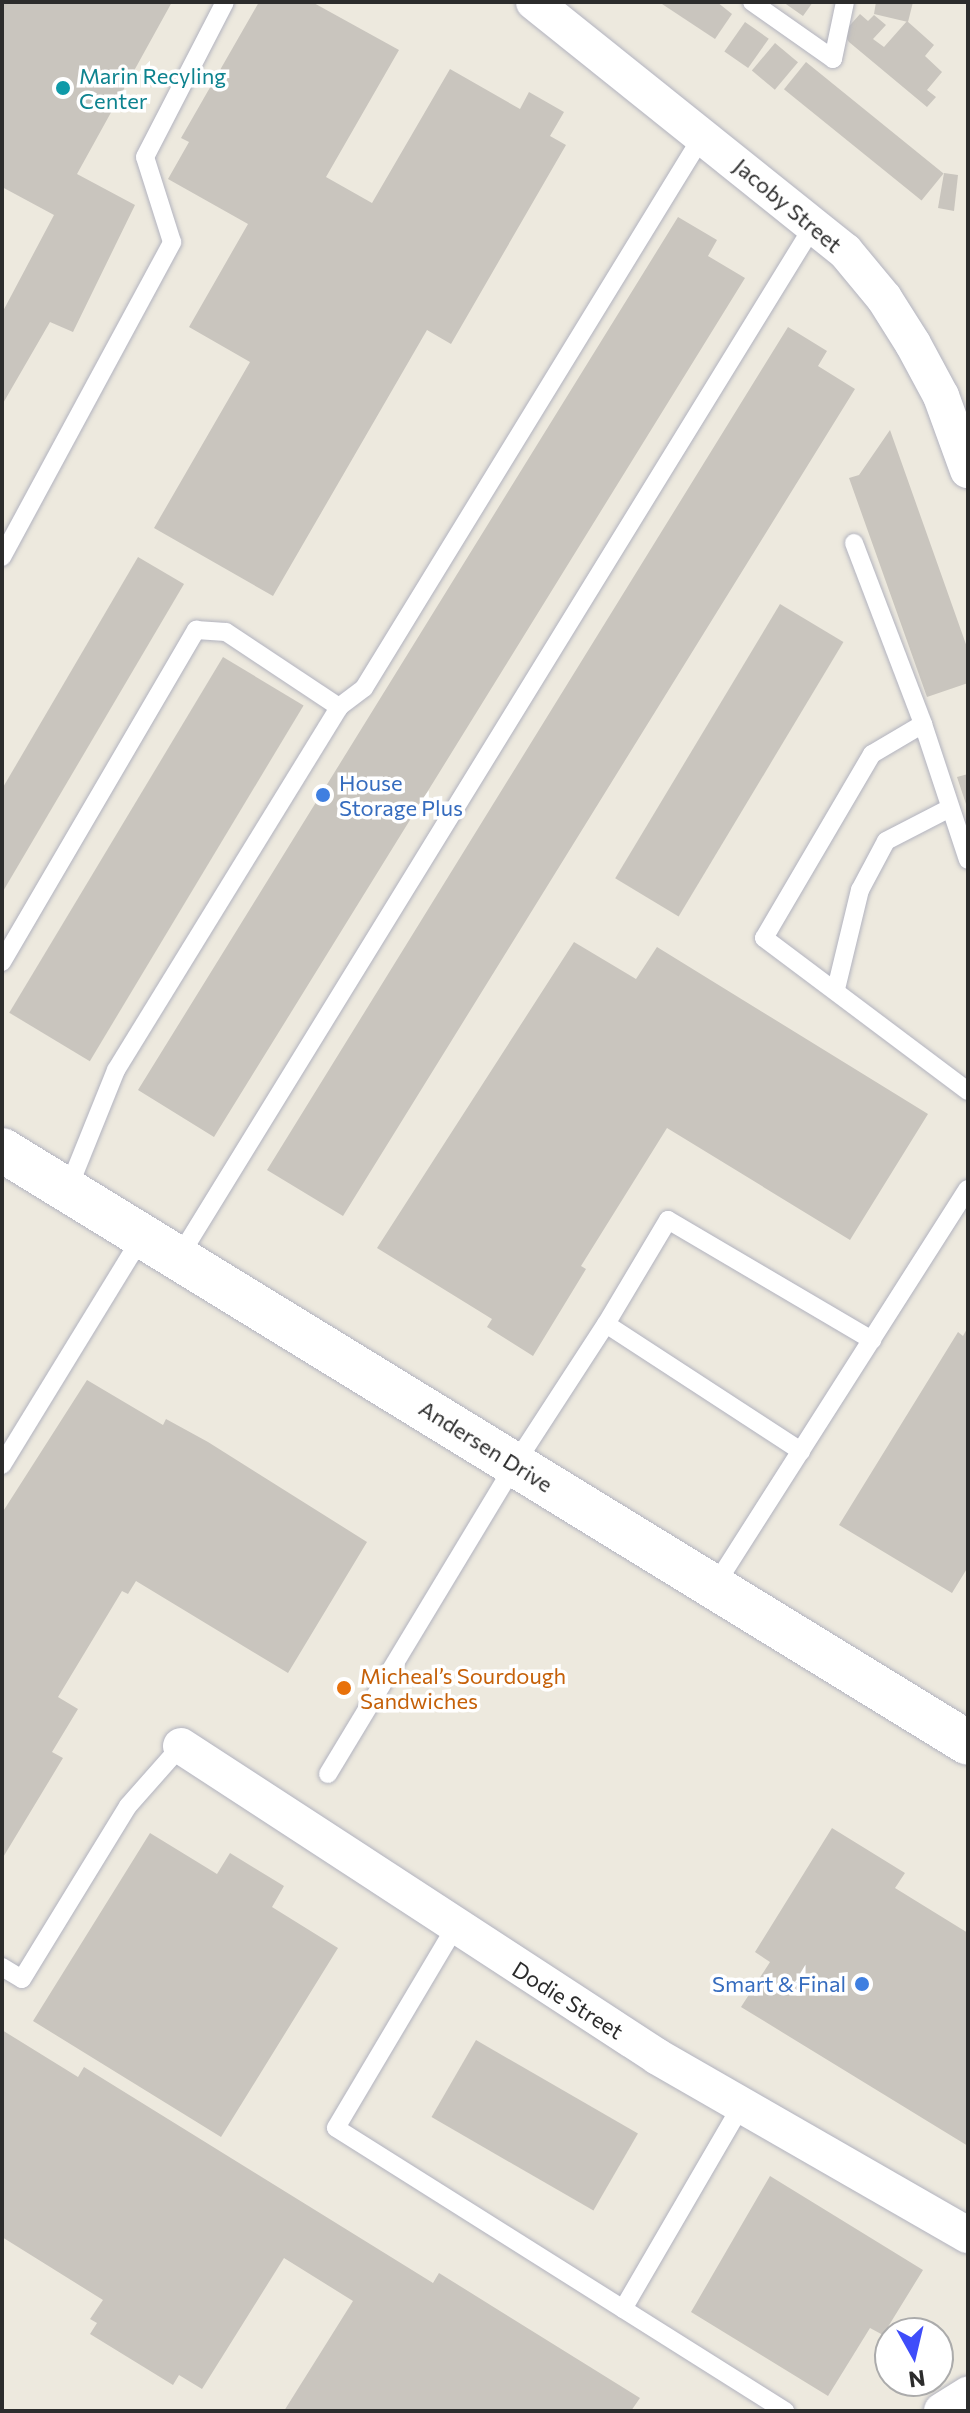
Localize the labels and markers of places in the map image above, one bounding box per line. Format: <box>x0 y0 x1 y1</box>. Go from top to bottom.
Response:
place label: Marin Recyling Center <box>79 62 226 114</box>
marker: Marin Recyling Center <box>54 79 72 97</box>
place label: House Storage Plus <box>339 769 463 820</box>
marker: House Storage Plus <box>314 786 332 804</box>
place label: Micheal’s Sourdough Sandwiches <box>360 1662 566 1714</box>
marker: Micheal’s Sourdough Sandwiches <box>335 1679 353 1697</box>
place label: Smart & Final <box>712 1971 846 1997</box>
marker: Smart & Final <box>853 1975 871 1993</box>

